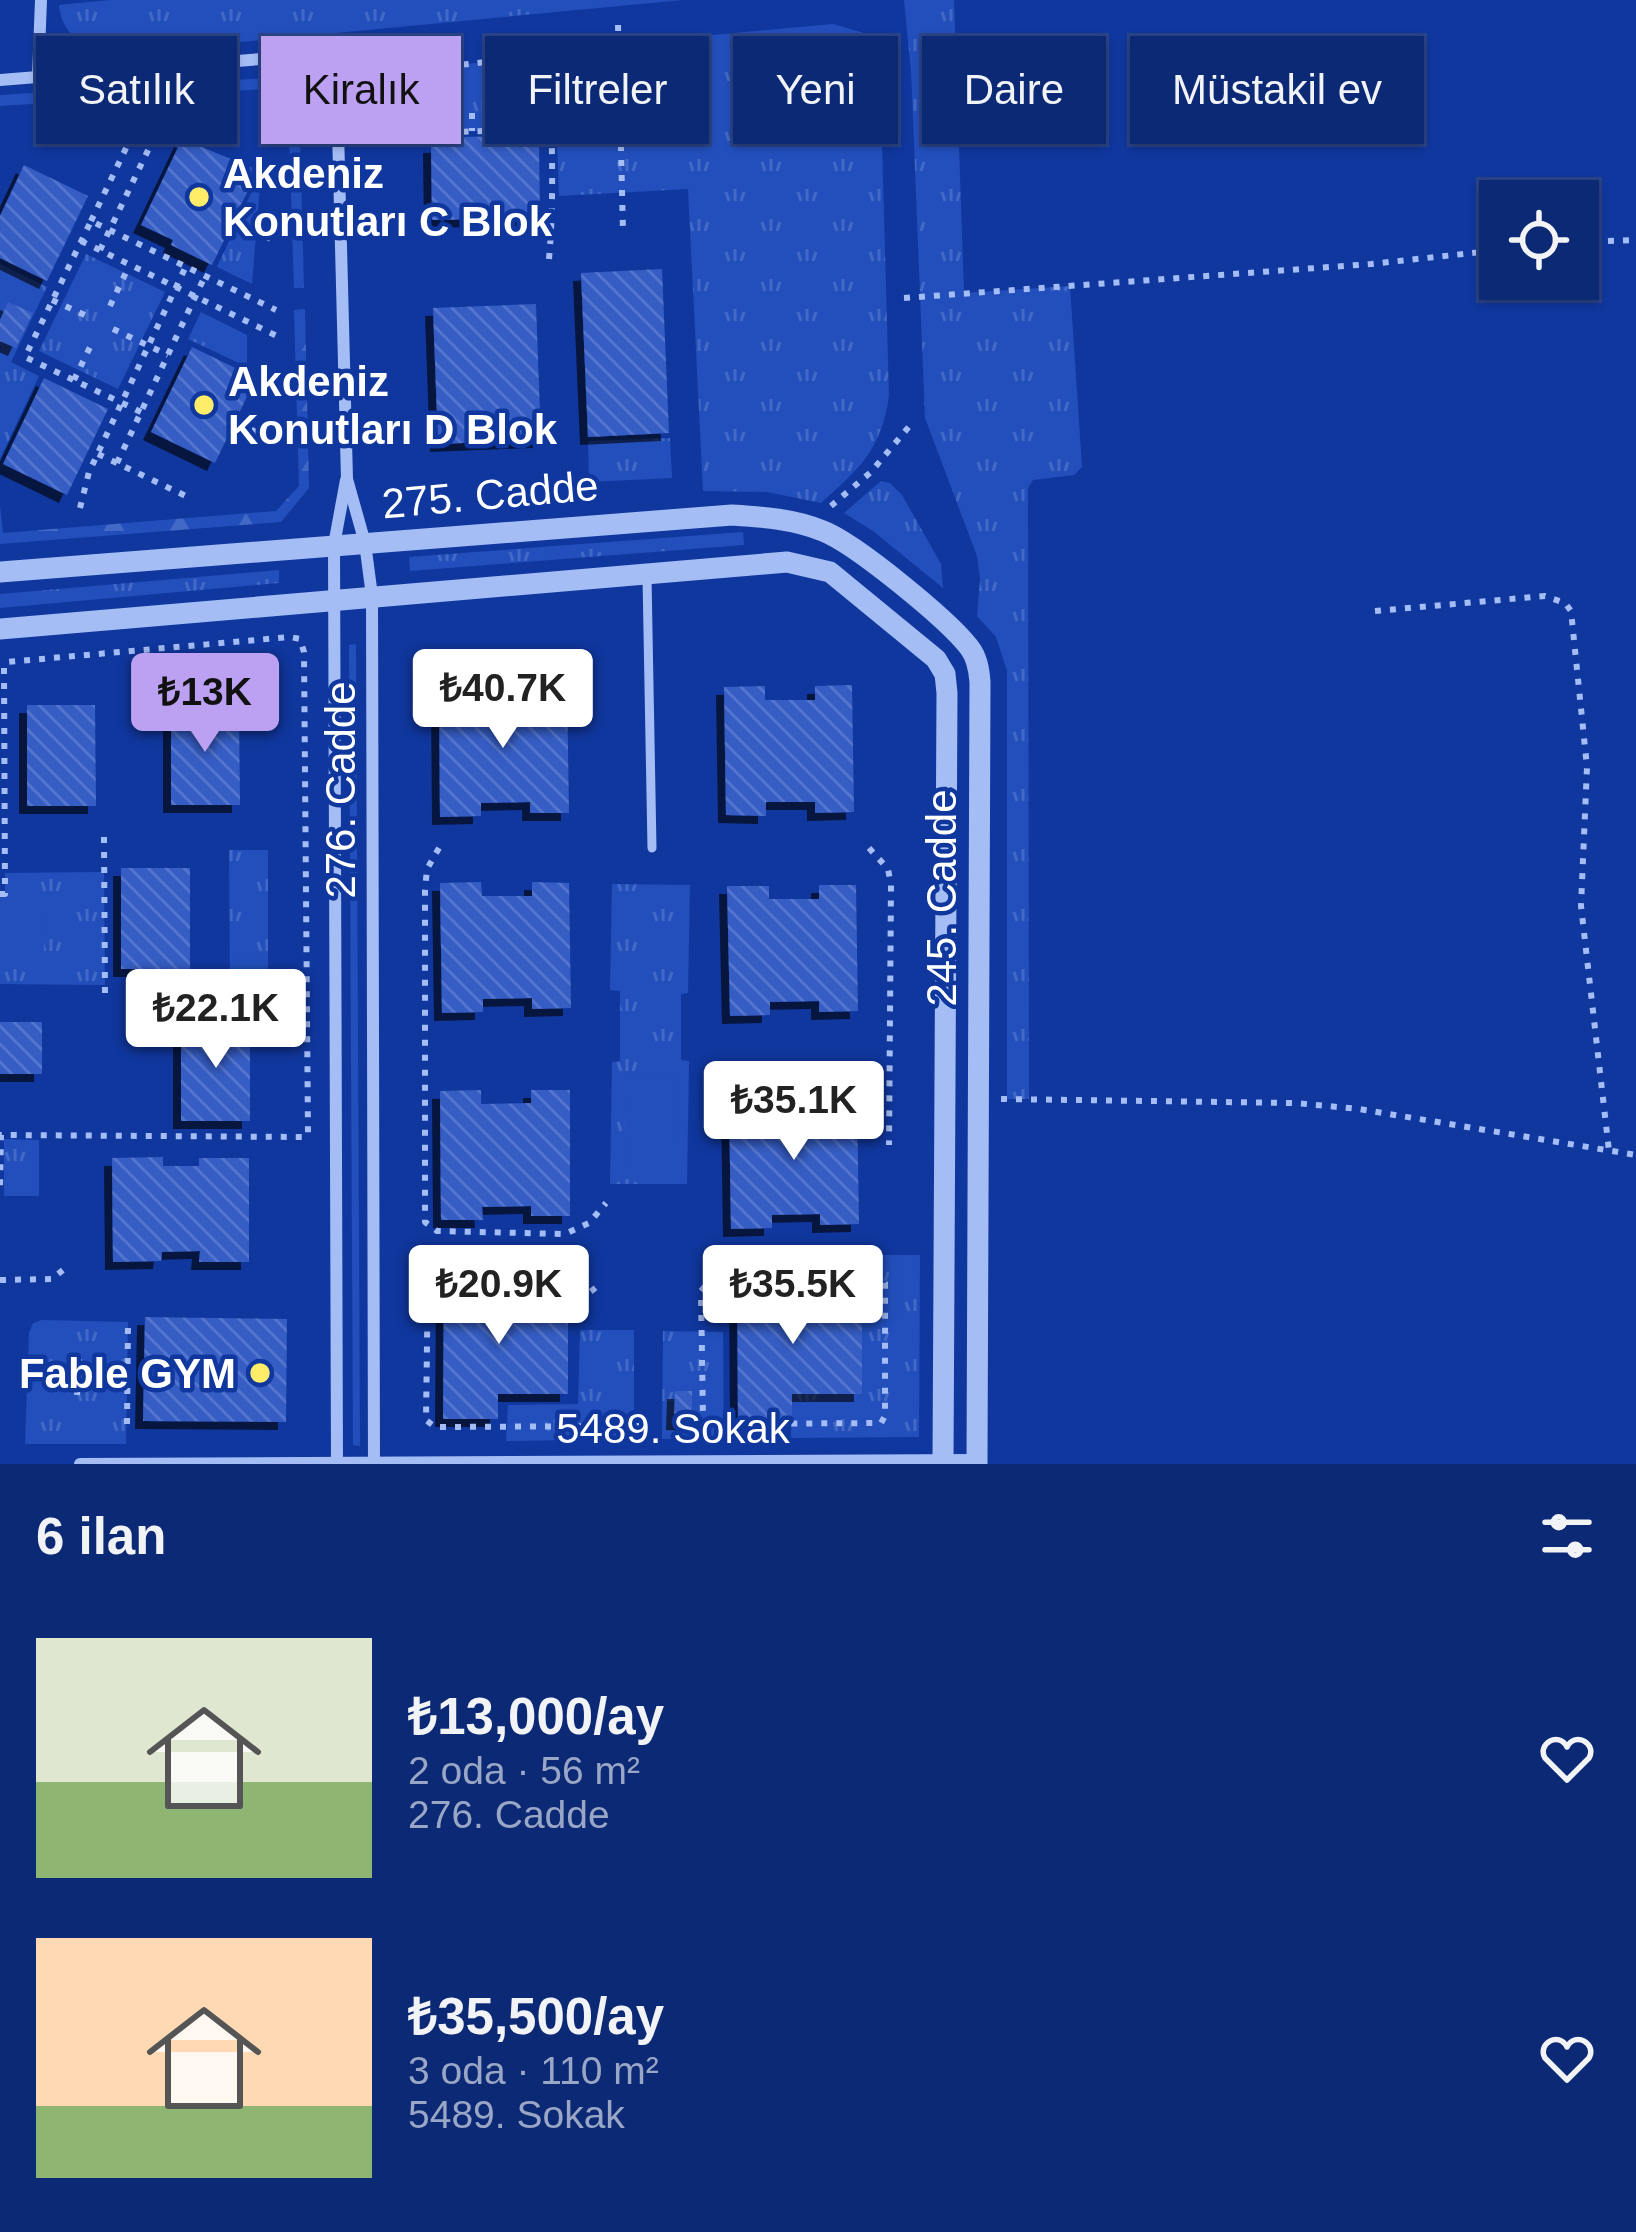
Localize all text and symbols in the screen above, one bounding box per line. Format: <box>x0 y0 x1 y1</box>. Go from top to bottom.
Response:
chip: Satılık <box>36 36 237 144</box>
chip: Kiralık <box>261 36 461 144</box>
chip: Filtreler <box>485 36 709 144</box>
chip: Yeni <box>733 36 898 144</box>
chip: Daire <box>922 36 1106 144</box>
chip: Müstakil ev <box>1130 36 1424 144</box>
place label: Akdeniz Konutları C Blok <box>223 150 553 245</box>
map controls <box>1479 180 1599 300</box>
button: locate <box>1479 180 1599 300</box>
marker: Akdeniz Konutları C Blok <box>186 184 212 210</box>
place label: Akdeniz Konutları D Blok <box>228 358 558 453</box>
marker: Akdeniz Konutları D Blok <box>191 392 217 418</box>
street label: 275. Cadde <box>380 462 600 527</box>
pin: ₺40.7K <box>405 649 601 751</box>
pin: ₺13K <box>134 653 276 755</box>
text: ₺40.7K <box>440 666 566 709</box>
text: ₺13K <box>158 670 252 713</box>
street label: 276. Cadde <box>317 681 364 899</box>
street label: 245. Cadde <box>918 789 965 1007</box>
pin: ₺22.1K <box>118 969 314 1071</box>
text: ₺22.1K <box>153 986 279 1029</box>
pin: ₺35.1K <box>696 1061 892 1163</box>
text: ₺35.1K <box>731 1078 857 1121</box>
pin: ₺20.9K <box>401 1245 597 1347</box>
pin: ₺35.5K <box>695 1245 891 1347</box>
text: ₺20.9K <box>436 1262 562 1305</box>
text: ₺35.5K <box>730 1262 856 1305</box>
place label: Fable GYM <box>19 1350 236 1397</box>
marker: Fable GYM <box>247 1360 273 1386</box>
street label: 5489. Sokak <box>556 1405 791 1452</box>
icon: filters <box>1534 1503 1600 1569</box>
text: 6 ilan <box>36 1508 166 1565</box>
icon: home <box>132 1686 276 1830</box>
text: ₺13,000/ay <box>408 1688 664 1745</box>
icon: heart <box>1534 1725 1600 1791</box>
text: 2 oda · 56 m² <box>408 1749 640 1792</box>
text: 276. Cadde <box>408 1793 610 1836</box>
icon: home <box>132 1986 276 2130</box>
text: ₺35,500/ay <box>408 1988 664 2045</box>
icon: heart <box>1534 2025 1600 2091</box>
text: 3 oda · 110 m² <box>408 2049 659 2092</box>
text: 5489. Sokak <box>408 2093 625 2136</box>

